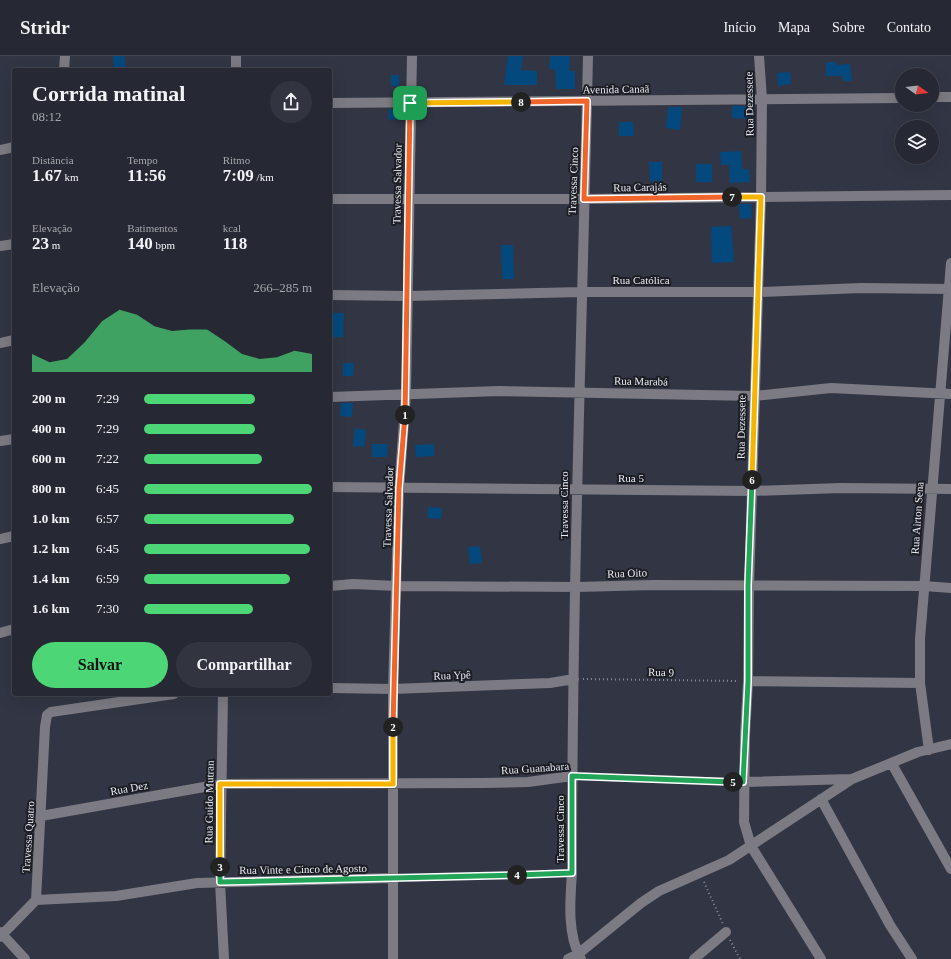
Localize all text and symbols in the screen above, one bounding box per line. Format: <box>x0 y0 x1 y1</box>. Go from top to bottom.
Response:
text: Stridr <box>20 17 70 38</box>
text: Início <box>723 20 756 35</box>
text: Mapa <box>778 20 810 35</box>
text: Sobre <box>832 20 865 35</box>
text: Contato <box>887 20 931 35</box>
north arrow <box>895 68 939 112</box>
map controls <box>895 68 939 164</box>
street label: Rua Dezessete <box>742 72 756 136</box>
text: Corrida matinal <box>32 81 185 106</box>
button: share <box>270 81 312 123</box>
street label: Avenida Canaã <box>583 82 650 96</box>
pin <box>393 86 427 120</box>
icon: arrive <box>399 92 421 114</box>
pin: 8 <box>511 92 531 112</box>
text: 8 <box>518 96 524 108</box>
text: 08:12 <box>32 109 62 124</box>
button: layers <box>895 120 939 164</box>
street label: Travessa Salvador <box>390 143 404 224</box>
street label: Travessa Cinco <box>566 146 580 215</box>
text: Distância <box>32 154 74 166</box>
text: Tempo <box>127 154 158 166</box>
text: Ritmo <box>223 154 250 166</box>
text: 1.67 <box>32 166 62 185</box>
text: 11:56 <box>127 166 166 185</box>
text: 7:09 <box>223 166 254 185</box>
text: km <box>62 171 79 183</box>
text: /km <box>254 171 274 183</box>
street label: Rua Carajás <box>613 181 667 193</box>
pin: 7 <box>722 187 742 207</box>
text: 7 <box>729 191 735 203</box>
text: Elevação <box>32 222 72 234</box>
text: Batimentos <box>127 222 177 234</box>
text: kcal <box>223 222 241 234</box>
text: 23 <box>32 234 49 253</box>
text: 140 <box>127 234 153 253</box>
text: 118 <box>223 234 247 253</box>
text: m <box>49 239 60 251</box>
text: bpm <box>153 239 175 251</box>
street label: Rua Católica <box>612 274 670 286</box>
text: Elevação <box>32 280 80 295</box>
text: 266–285 m <box>253 280 312 295</box>
street label: Rua Marabá <box>614 375 668 387</box>
text: 200 m <box>32 391 66 406</box>
text: 7:29 <box>96 391 119 406</box>
street label: Rua Dezessete <box>734 395 748 459</box>
pin: 1 <box>395 405 415 425</box>
text: 1 <box>402 409 408 421</box>
text: 400 m <box>32 421 66 436</box>
text: 7:29 <box>96 421 119 436</box>
text: 600 m <box>32 451 66 466</box>
text: 7:22 <box>96 451 119 466</box>
street label: Travessa Salvador <box>381 466 395 547</box>
pin: 6 <box>742 470 762 490</box>
street label: Travessa Cinco <box>558 471 570 539</box>
street label: Rua 5 <box>618 472 644 484</box>
text: 6 <box>749 474 755 486</box>
text: 800 m <box>32 481 66 496</box>
text: 6:45 <box>96 481 119 496</box>
street label: Rua Airton Sena <box>908 481 926 555</box>
text: 1.0 km <box>32 511 70 526</box>
text: 6:57 <box>96 511 119 526</box>
text: 1.2 km <box>32 541 70 556</box>
text: 6:45 <box>96 541 119 556</box>
street label: Rua Oito <box>607 566 648 580</box>
text: 1.4 km <box>32 571 70 586</box>
text: 6:59 <box>96 571 119 586</box>
text: 1.6 km <box>32 601 70 616</box>
text: 7:30 <box>96 601 119 616</box>
button: Salvar <box>32 642 168 688</box>
button: Compartilhar <box>176 642 312 688</box>
street label: Rua 9 <box>648 666 675 678</box>
street label: Rua Ypê <box>433 668 471 682</box>
pin: 2 <box>383 717 403 737</box>
text: 2 <box>390 721 396 733</box>
street label: Rua Guido Mutran <box>202 760 216 844</box>
street label: Rua Guanabara <box>501 760 570 776</box>
pin: 5 <box>723 772 743 792</box>
text: 5 <box>730 776 736 788</box>
street label: Rua Dez <box>109 779 149 797</box>
street label: Travessa Cinco <box>554 795 566 863</box>
street label: Travessa Quatro <box>20 800 37 873</box>
pin: 3 <box>210 857 230 877</box>
text: 3 <box>217 861 223 873</box>
street label: Rua Vinte e Cinco de Agosto <box>239 862 367 876</box>
pin: 4 <box>507 865 527 885</box>
text: 4 <box>514 869 520 881</box>

